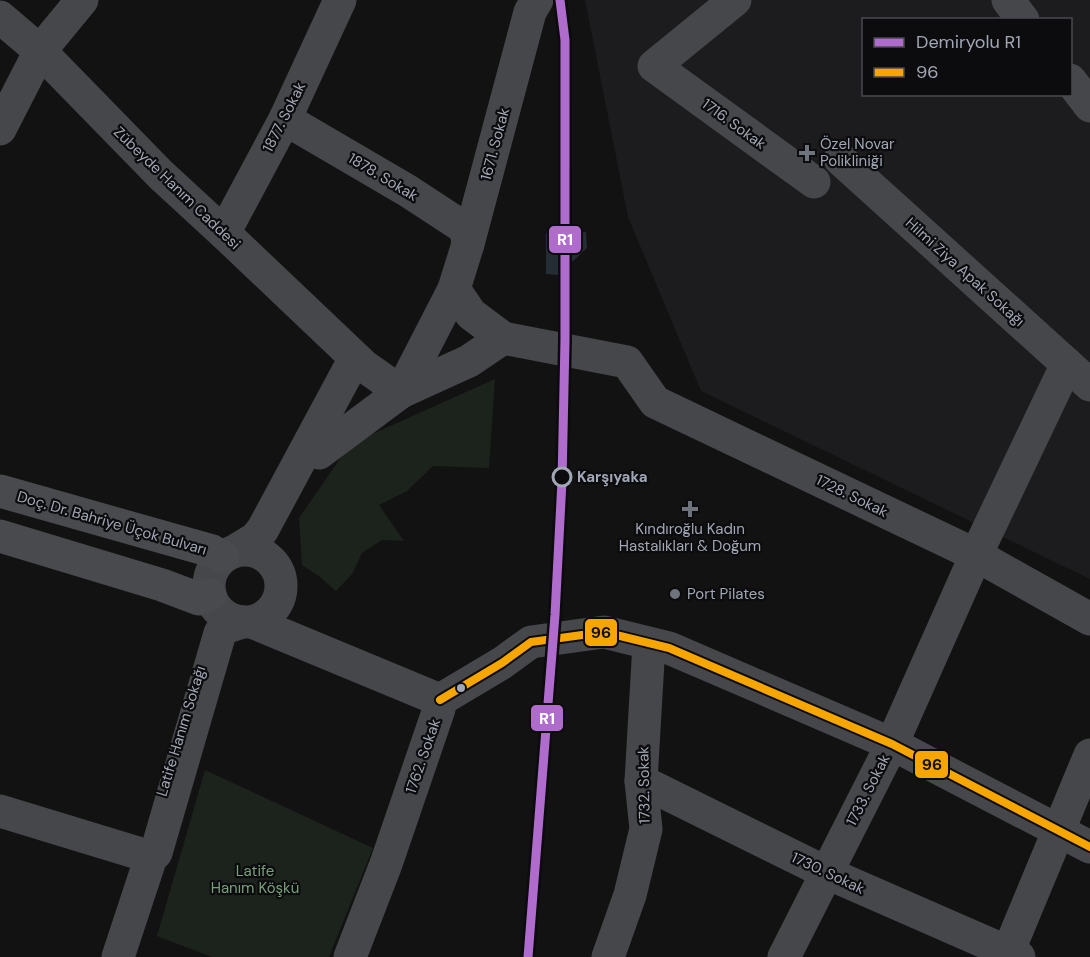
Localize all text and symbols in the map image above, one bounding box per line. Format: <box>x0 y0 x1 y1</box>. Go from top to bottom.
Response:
legend <box>862 18 1072 96</box>
text: Demiryolu R1 <box>916 30 1021 54</box>
text: 96 <box>916 60 939 84</box>
street label: 1877. Sokak <box>258 78 310 156</box>
street label: 1716. Sokak <box>698 94 770 154</box>
street label: 1671. Sokak <box>476 105 514 182</box>
street label: Zübeyde Hanım Caddesi <box>109 122 245 254</box>
place label: Özel Novar Polikliniği <box>820 134 895 171</box>
marker: Özel Novar Polikliniği <box>798 144 816 162</box>
street label: 1878. Sokak <box>344 148 422 206</box>
street label: Hilmi Ziya Apak Sokağı <box>901 213 1029 331</box>
line badge: R1 <box>548 225 582 254</box>
text: R1 <box>557 229 573 250</box>
marker: Karşıyaka <box>552 467 572 487</box>
place label: Karşıyaka <box>577 467 648 487</box>
street label: 1728. Sokak <box>813 470 892 522</box>
street label: Doç. Dr. Bahriye Üçok Bulvarı <box>15 486 209 560</box>
marker: Kındıroğlu Kadın Hastalıkları & Doğum <box>681 500 699 518</box>
place label: Kındıroğlu Kadın Hastalıkları & Doğum <box>619 519 761 556</box>
place label: Port Pilates <box>687 584 765 604</box>
marker: Port Pilates <box>668 587 682 601</box>
line badge: 96 <box>584 618 618 647</box>
text: 96 <box>591 622 611 643</box>
street label: Latife Hanım Sokağı <box>152 663 210 799</box>
unlabelled marker <box>455 682 467 694</box>
line badge: R1 <box>530 704 564 732</box>
text: R1 <box>539 708 555 729</box>
street label: 1762. Sokak <box>401 716 445 796</box>
street label: 1732. Sokak <box>633 746 655 824</box>
street label: 1733. Sokak <box>841 750 895 829</box>
line badge: 96 <box>914 750 949 779</box>
text: 96 <box>922 754 942 775</box>
street label: 1730. Sokak <box>788 847 868 899</box>
park label: Latife Hanım Köşkü <box>211 861 299 898</box>

